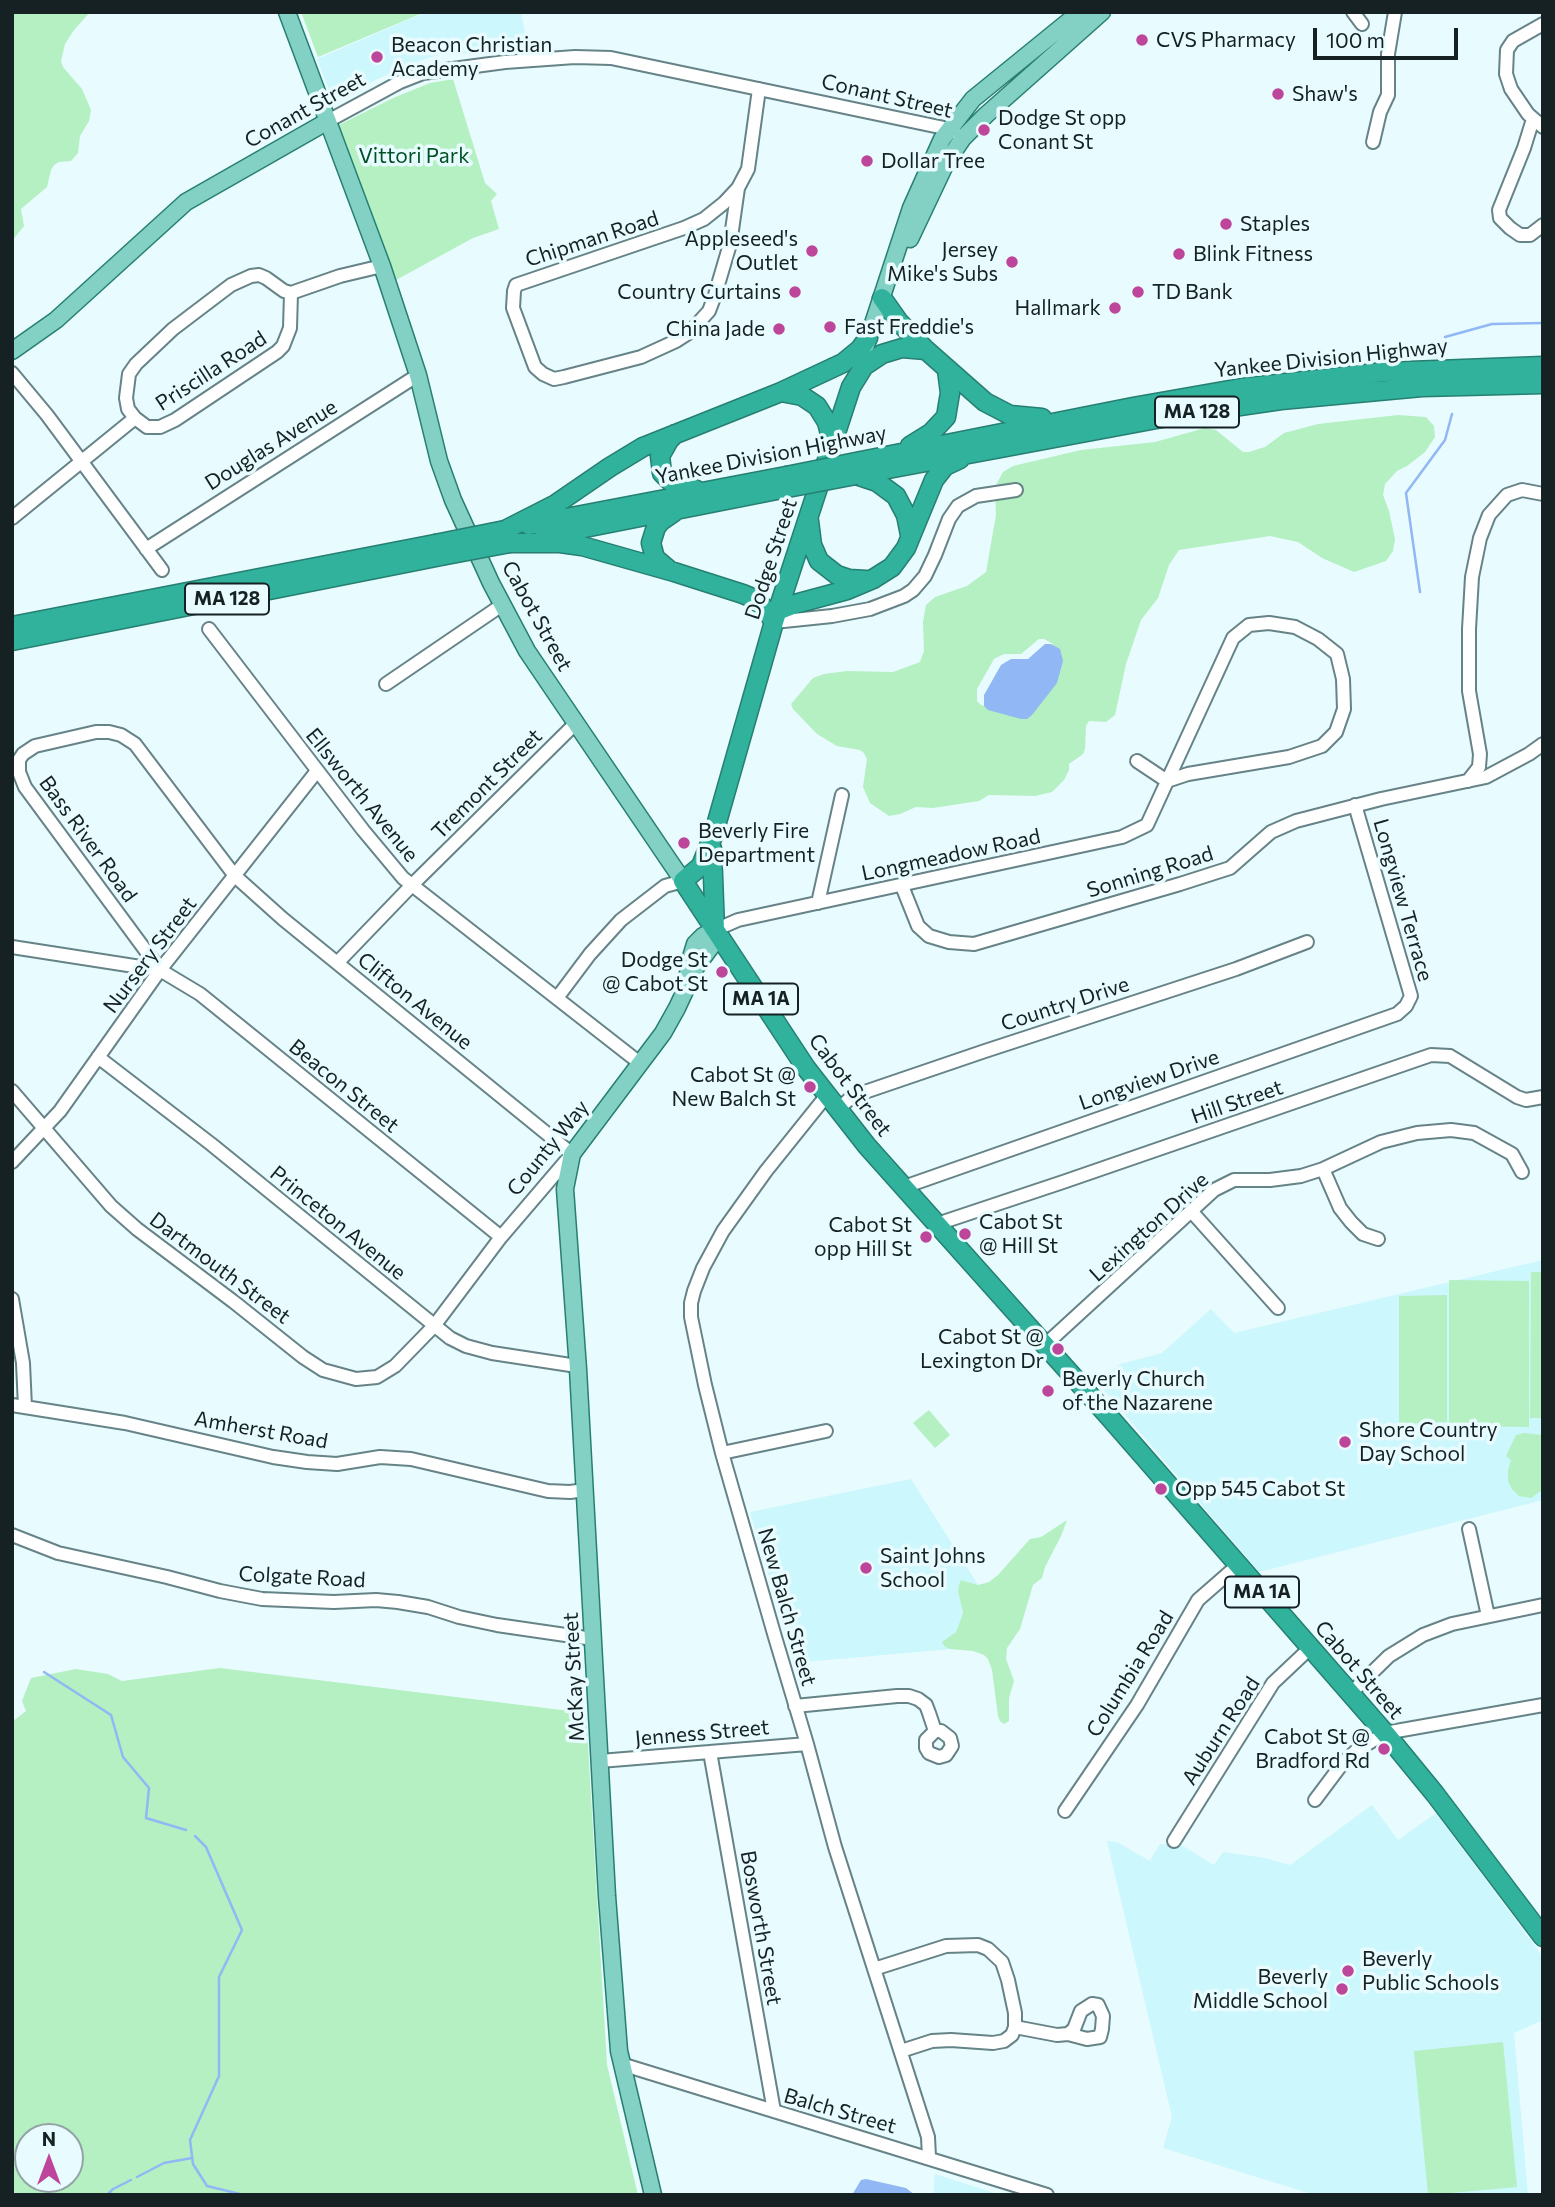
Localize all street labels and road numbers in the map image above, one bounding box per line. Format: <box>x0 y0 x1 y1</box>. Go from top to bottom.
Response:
street label: Conant Street <box>240 67 370 153</box>
street label: Conant Street <box>819 69 955 123</box>
street label: Chipman Road <box>522 206 662 272</box>
street label: Priscilla Road <box>151 326 271 416</box>
street label: Yankee Division Highway <box>1213 333 1449 383</box>
street label: Douglas Avenue <box>200 394 342 496</box>
road number: MA 128 <box>1155 396 1239 428</box>
street label: Yankee Division Highway <box>653 420 889 490</box>
street label: Dodge Street <box>740 495 802 623</box>
street label: Cabot Street <box>496 556 578 676</box>
road number: MA 128 <box>185 584 269 614</box>
street label: Ellsworth Avenue <box>300 723 424 867</box>
street label: Tremont Street <box>427 724 547 844</box>
street label: Bass River Road <box>34 771 142 907</box>
street label: Longview Terrace <box>1368 816 1438 984</box>
street label: Longmeadow Road <box>859 824 1043 886</box>
street label: Sonning Road <box>1084 841 1216 903</box>
street label: Nursery Street <box>98 892 202 1018</box>
street label: Clifton Avenue <box>352 947 478 1055</box>
street label: Country Drive <box>998 971 1132 1037</box>
road number: MA 1A <box>724 984 798 1015</box>
street label: Cabot Street <box>803 1029 897 1141</box>
street label: Beacon Street <box>284 1034 404 1138</box>
street label: Longview Drive <box>1076 1044 1222 1116</box>
street label: Hill Street <box>1188 1075 1286 1129</box>
street label: County Way <box>502 1095 594 1201</box>
street label: Princeton Avenue <box>265 1161 411 1285</box>
street label: Lexington Drive <box>1085 1167 1213 1287</box>
street label: Dartmouth Street <box>145 1207 295 1329</box>
street label: Amherst Road <box>192 1406 330 1454</box>
street label: New Balch Street <box>752 1525 822 1689</box>
street label: Colgate Road <box>238 1561 366 1593</box>
road number: MA 1A <box>1225 1576 1299 1608</box>
street label: Columbia Road <box>1081 1606 1179 1742</box>
street label: McKay Street <box>558 1612 590 1742</box>
street label: Cabot Street <box>1309 1616 1409 1724</box>
street label: Auburn Road <box>1177 1672 1265 1790</box>
street label: Jenness Street <box>634 1715 770 1751</box>
street label: Bosworth Street <box>735 1849 787 2007</box>
street label: Balch Street <box>781 2083 899 2139</box>

